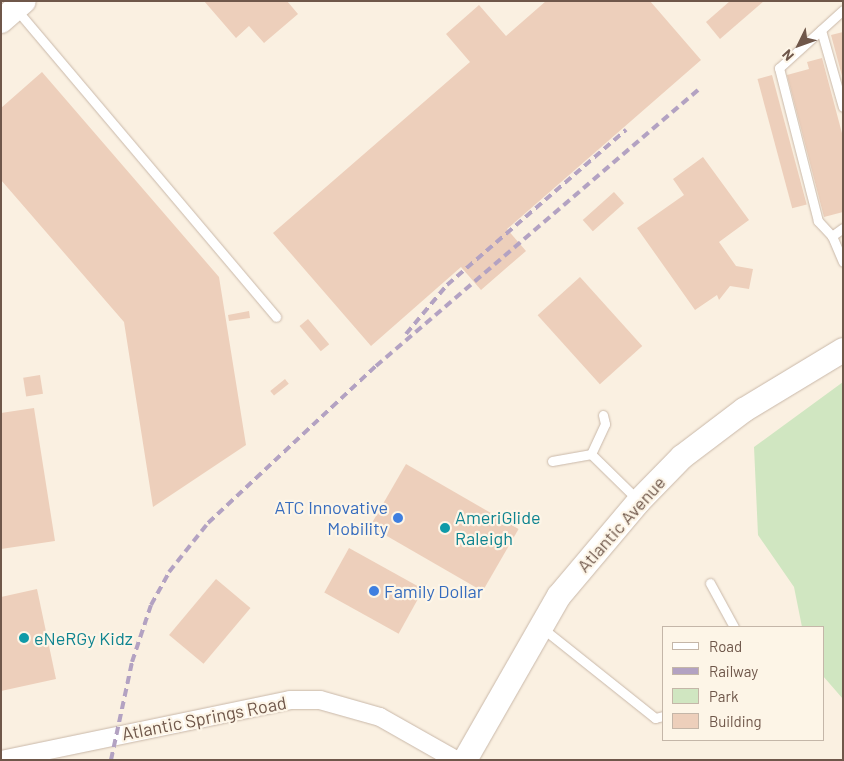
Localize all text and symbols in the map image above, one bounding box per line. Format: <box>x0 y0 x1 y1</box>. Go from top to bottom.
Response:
north arrow <box>774 20 824 70</box>
text: N <box>778 46 797 65</box>
street label: Atlantic Avenue <box>572 472 670 576</box>
place label: ATC Innovative Mobility <box>274 497 388 540</box>
place label: AmeriGlide Raleigh <box>455 507 541 550</box>
marker: ATC Innovative Mobility <box>392 512 404 524</box>
marker: AmeriGlide Raleigh <box>439 522 451 534</box>
place label: Family Dollar <box>384 580 483 602</box>
marker: Family Dollar <box>368 585 380 597</box>
legend <box>662 626 824 741</box>
place label: eNeRGy Kidz <box>34 627 133 649</box>
marker: eNeRGy Kidz <box>18 632 30 644</box>
text: Road <box>709 637 742 655</box>
text: Railway <box>709 662 758 680</box>
text: Park <box>709 687 738 705</box>
street label: Atlantic Springs Road <box>120 691 288 745</box>
text: Building <box>709 712 762 730</box>

